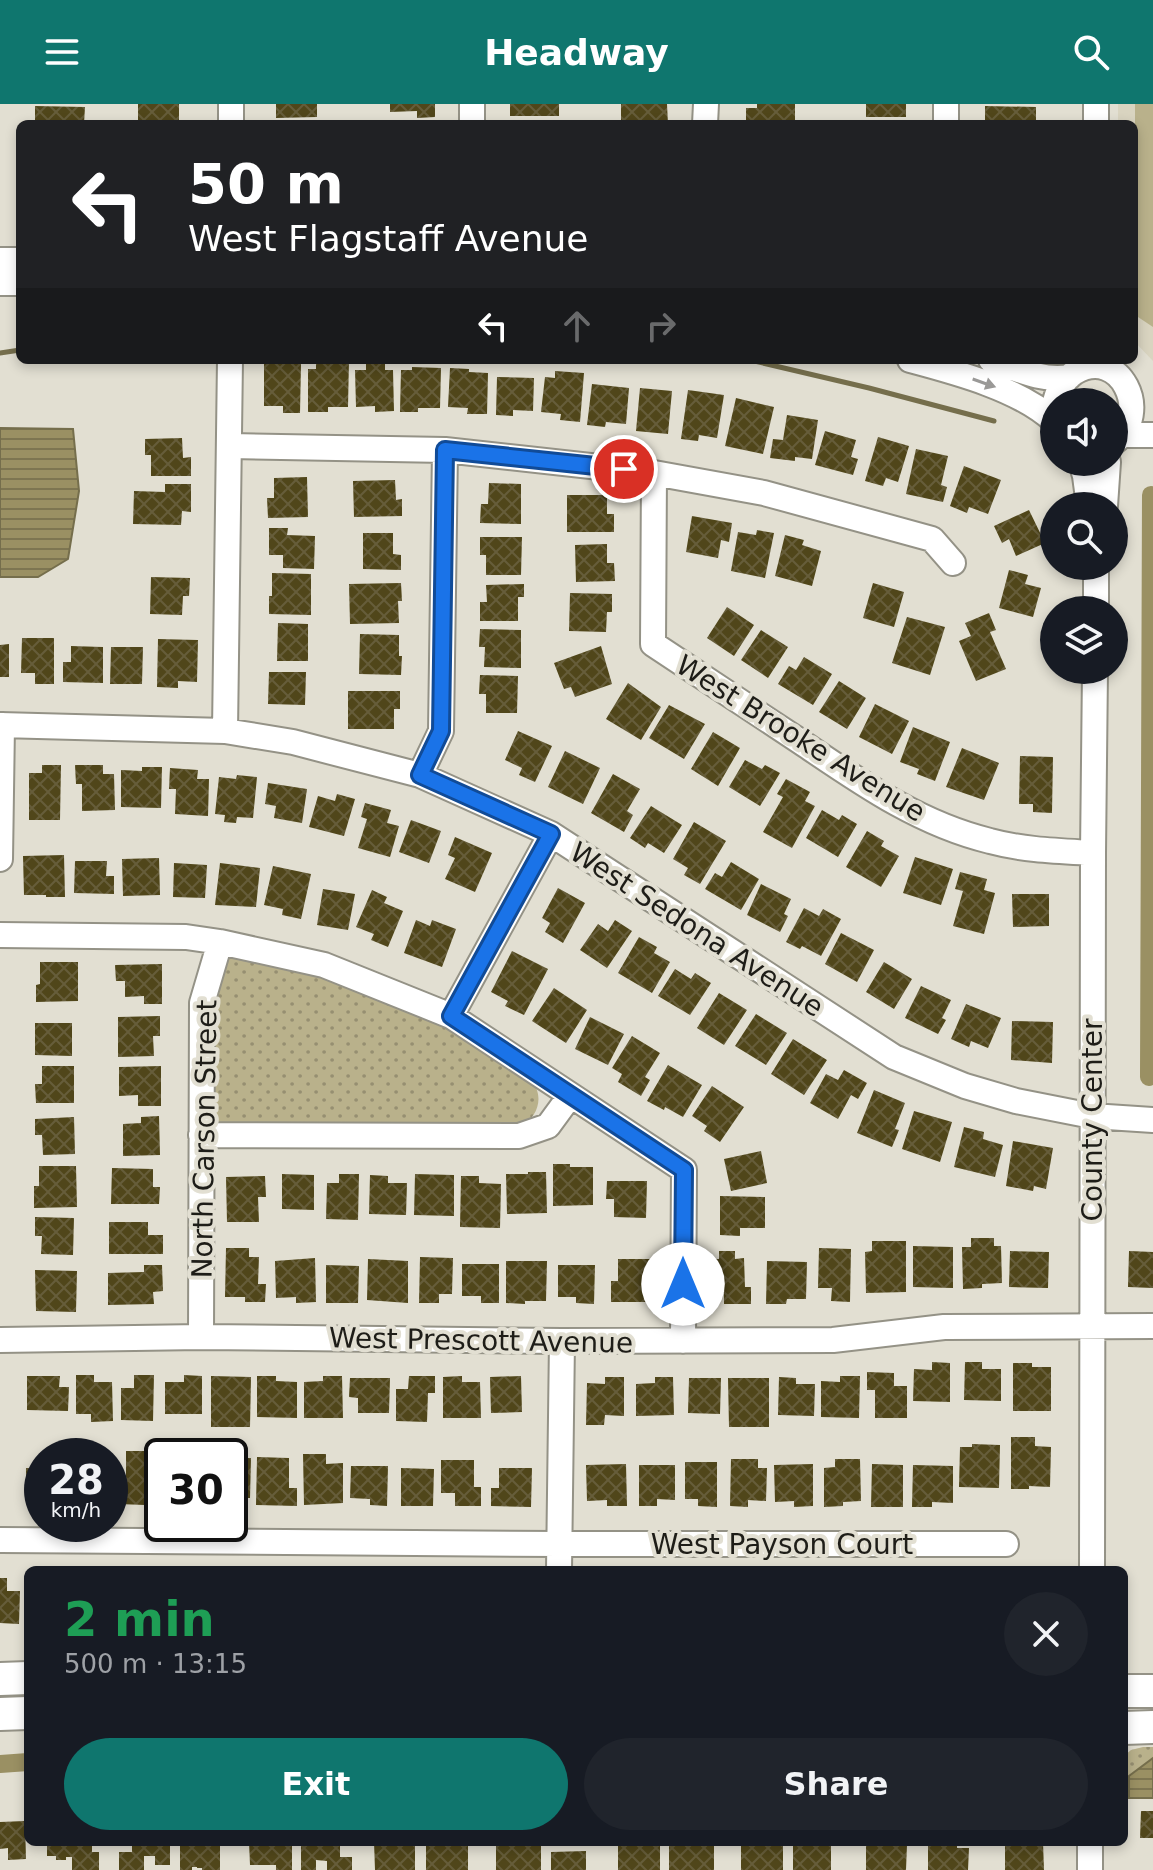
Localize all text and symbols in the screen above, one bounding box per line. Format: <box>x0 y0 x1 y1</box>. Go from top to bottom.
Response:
icon: menu <box>40 30 84 74</box>
icon: search <box>1069 30 1113 74</box>
text: Headway <box>484 32 669 73</box>
text: 50 m <box>188 151 344 216</box>
icon: left <box>56 152 160 256</box>
text: West Flagstaff Avenue <box>188 218 589 259</box>
icon: left <box>471 304 515 348</box>
icon: ahead <box>555 304 599 348</box>
icon: right <box>639 304 683 348</box>
one-way arrow <box>972 378 996 390</box>
map controls <box>1040 388 1128 684</box>
button: sound <box>1040 388 1128 476</box>
pin <box>590 435 658 503</box>
icon: arrive <box>602 447 646 491</box>
button: search <box>1040 492 1128 580</box>
button: layers <box>1040 596 1128 684</box>
street label: West Brooke Avenue <box>670 648 931 829</box>
street label: West Sedona Avenue <box>564 835 830 1024</box>
street label: North Carson Street <box>186 999 223 1279</box>
street label: County Center <box>1076 1018 1109 1221</box>
position arrow <box>641 1242 725 1326</box>
street label: West Prescott Avenue <box>329 1321 633 1360</box>
speed limit sign: 30 <box>144 1438 248 1542</box>
text: 28 <box>48 1457 104 1503</box>
text: km/h <box>51 1498 101 1522</box>
street label: West Payson Court <box>651 1528 913 1561</box>
text: 2 min <box>64 1591 215 1647</box>
button: close <box>1004 1592 1088 1676</box>
text: 500 m · 13:15 <box>64 1649 247 1679</box>
button: Exit <box>64 1738 568 1830</box>
button: Share <box>584 1738 1088 1830</box>

